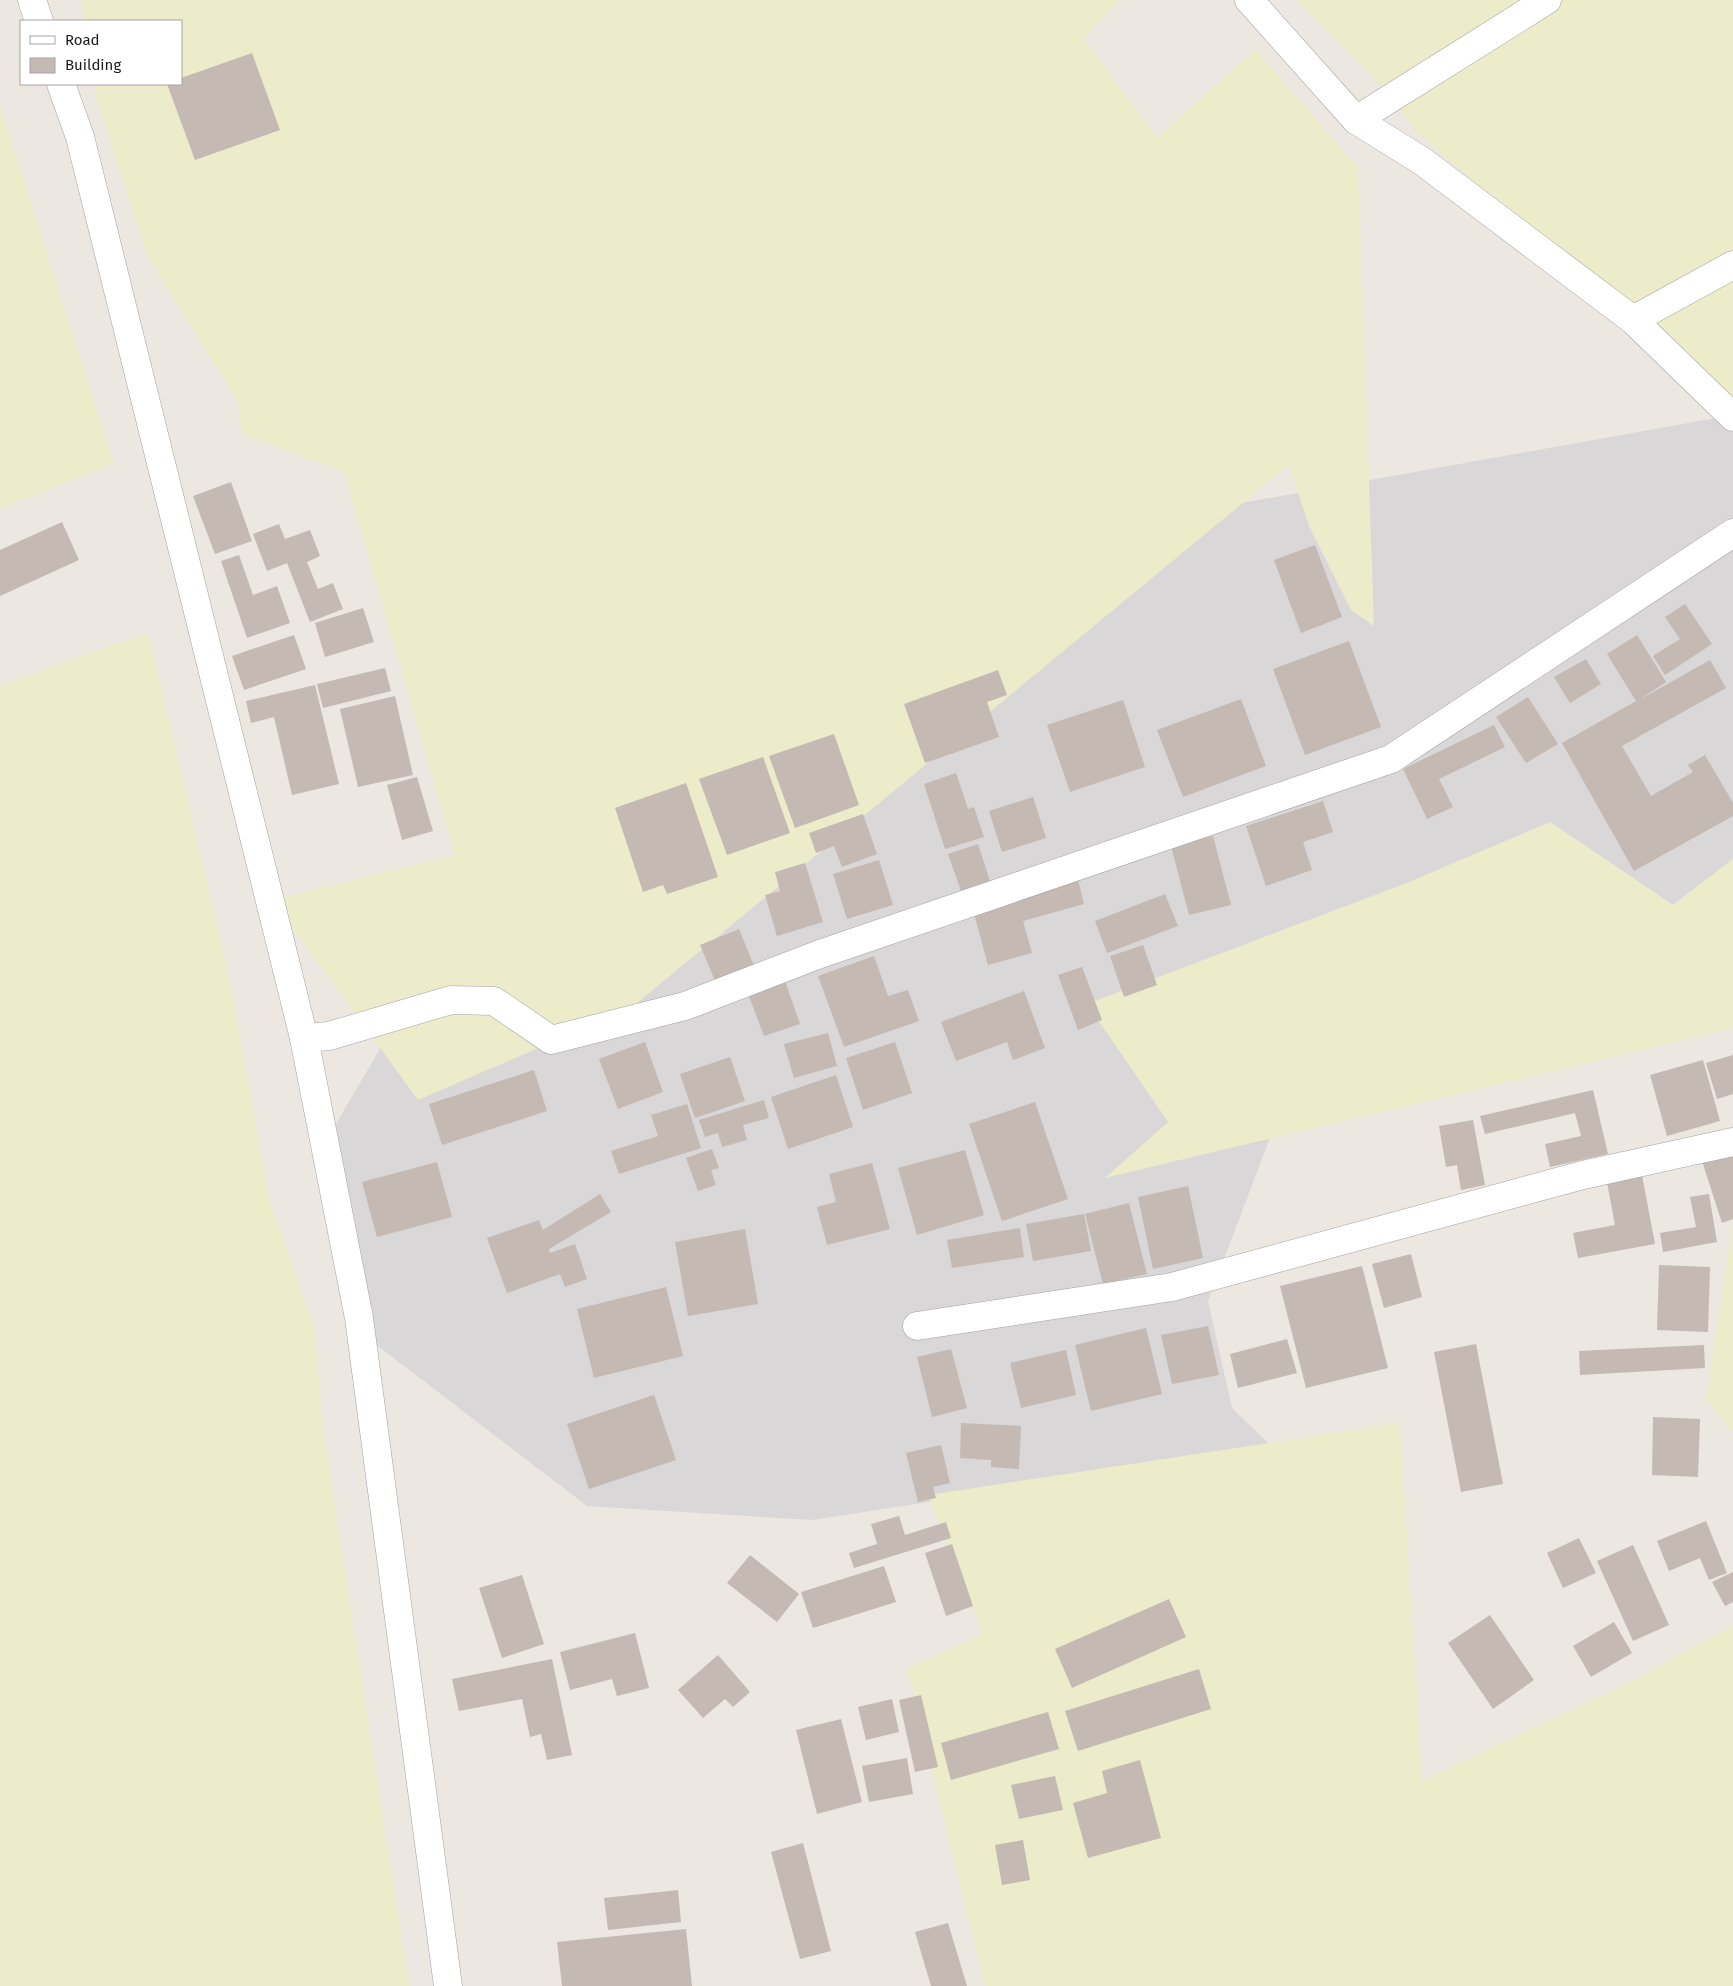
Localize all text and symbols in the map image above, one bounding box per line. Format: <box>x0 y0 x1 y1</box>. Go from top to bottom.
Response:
legend <box>20 20 182 85</box>
text: Road <box>65 31 100 49</box>
text: Building <box>65 56 121 74</box>

